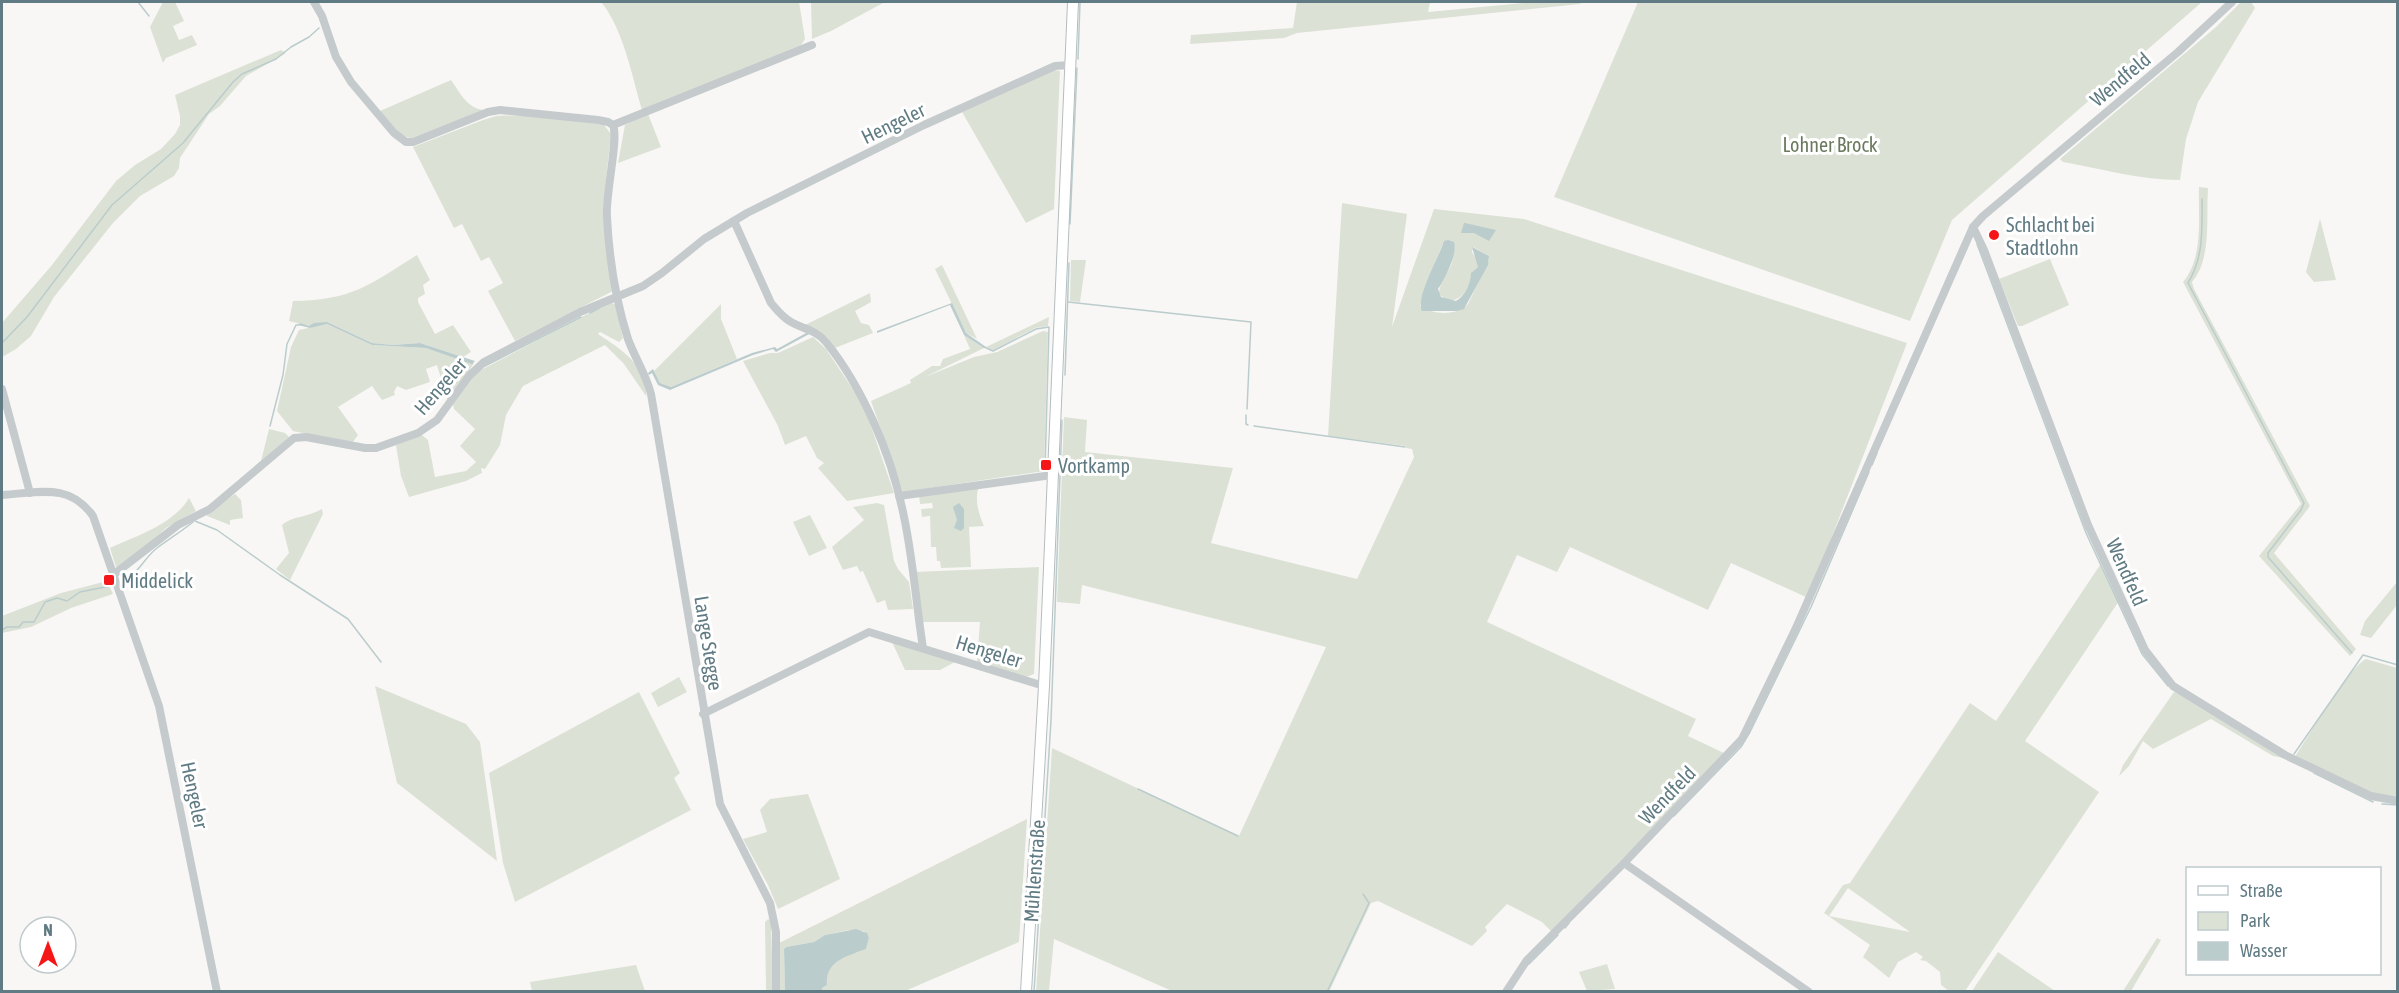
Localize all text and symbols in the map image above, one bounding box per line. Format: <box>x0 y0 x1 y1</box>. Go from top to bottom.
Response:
street label: Wendfeld <box>2085 47 2155 111</box>
street label: Hengeler <box>858 97 929 148</box>
park label: Lohner Brock <box>1782 133 1878 156</box>
place label: Schlacht bei Stadtlohn <box>2006 213 2095 259</box>
marker: Schlacht bei Stadtlohn <box>1987 228 2001 242</box>
street label: Hengeler <box>409 352 472 419</box>
place label: Vortkamp <box>1058 454 1130 477</box>
marker: Vortkamp <box>1039 458 1053 472</box>
street label: Wendfeld <box>2102 535 2152 609</box>
place label: Middelick <box>121 569 193 592</box>
marker: Middelick <box>102 573 116 587</box>
street label: Lange Stegge <box>690 594 728 692</box>
street label: Hengeler <box>953 630 1026 672</box>
street label: Hengeler <box>177 759 214 832</box>
street label: Wendfeld <box>1634 761 1700 829</box>
street label: Mühlenstraße <box>1019 819 1049 923</box>
legend <box>2186 867 2381 975</box>
text: Straße <box>2240 880 2283 901</box>
text: Park <box>2240 910 2270 931</box>
north arrow <box>18 915 78 975</box>
text: N <box>43 921 53 939</box>
text: Wasser <box>2240 940 2288 961</box>

